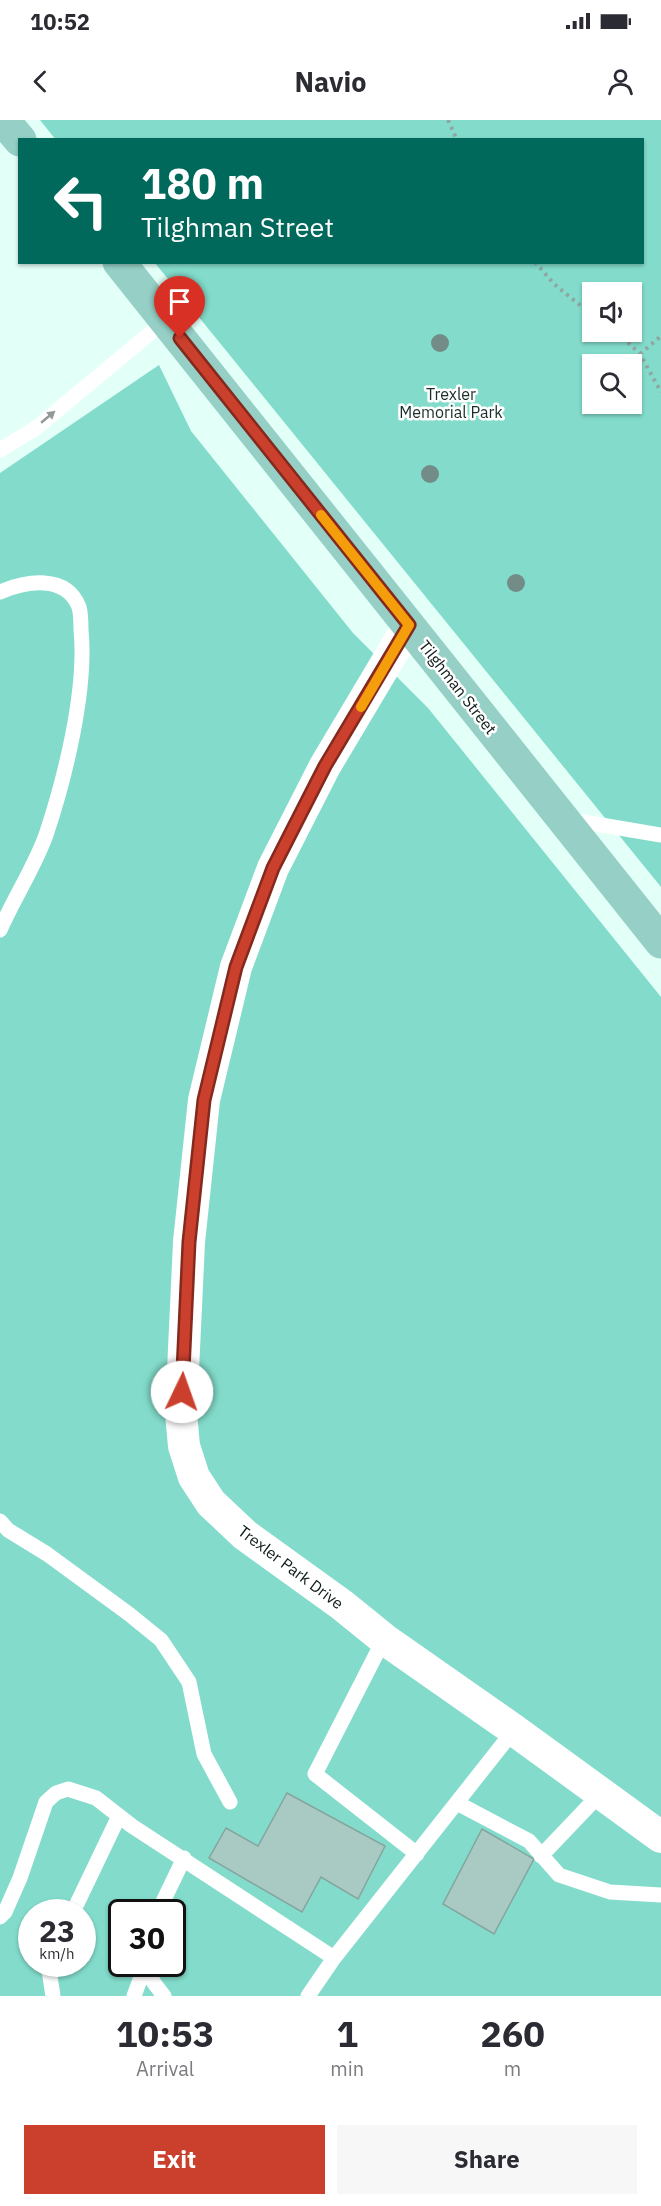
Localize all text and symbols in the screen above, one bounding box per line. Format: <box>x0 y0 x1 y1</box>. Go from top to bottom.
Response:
text: 10:52 <box>30 7 90 36</box>
text: Navio <box>294 64 367 99</box>
icon: back <box>24 65 57 98</box>
icon: person <box>604 65 637 98</box>
text: 180 m <box>141 156 264 211</box>
icon: left <box>42 162 120 240</box>
text: Tilghman Street <box>141 209 334 244</box>
pin <box>154 276 205 338</box>
map controls <box>582 282 642 414</box>
button: sound <box>582 282 642 342</box>
icon: arrive <box>163 285 196 318</box>
button: search <box>582 354 642 414</box>
park label: Trexler Memorial Park <box>399 384 503 422</box>
one-way arrow <box>40 411 56 424</box>
street label: Tilghman Street <box>415 636 501 738</box>
position arrow <box>150 1360 214 1424</box>
street label: Trexler Park Drive <box>234 1521 348 1613</box>
speed limit sign: 30 <box>108 1899 186 1977</box>
text: 23 <box>39 1911 75 1950</box>
text: km/h <box>39 1944 75 1963</box>
text: 10:53 <box>116 2010 214 2057</box>
text: 1 <box>336 2010 358 2057</box>
text: 260 <box>480 2010 545 2057</box>
text: Arrival <box>136 2055 194 2082</box>
text: min <box>330 2055 364 2082</box>
text: m <box>504 2055 521 2082</box>
button: Exit <box>24 2125 325 2194</box>
button: Share <box>337 2125 637 2194</box>

